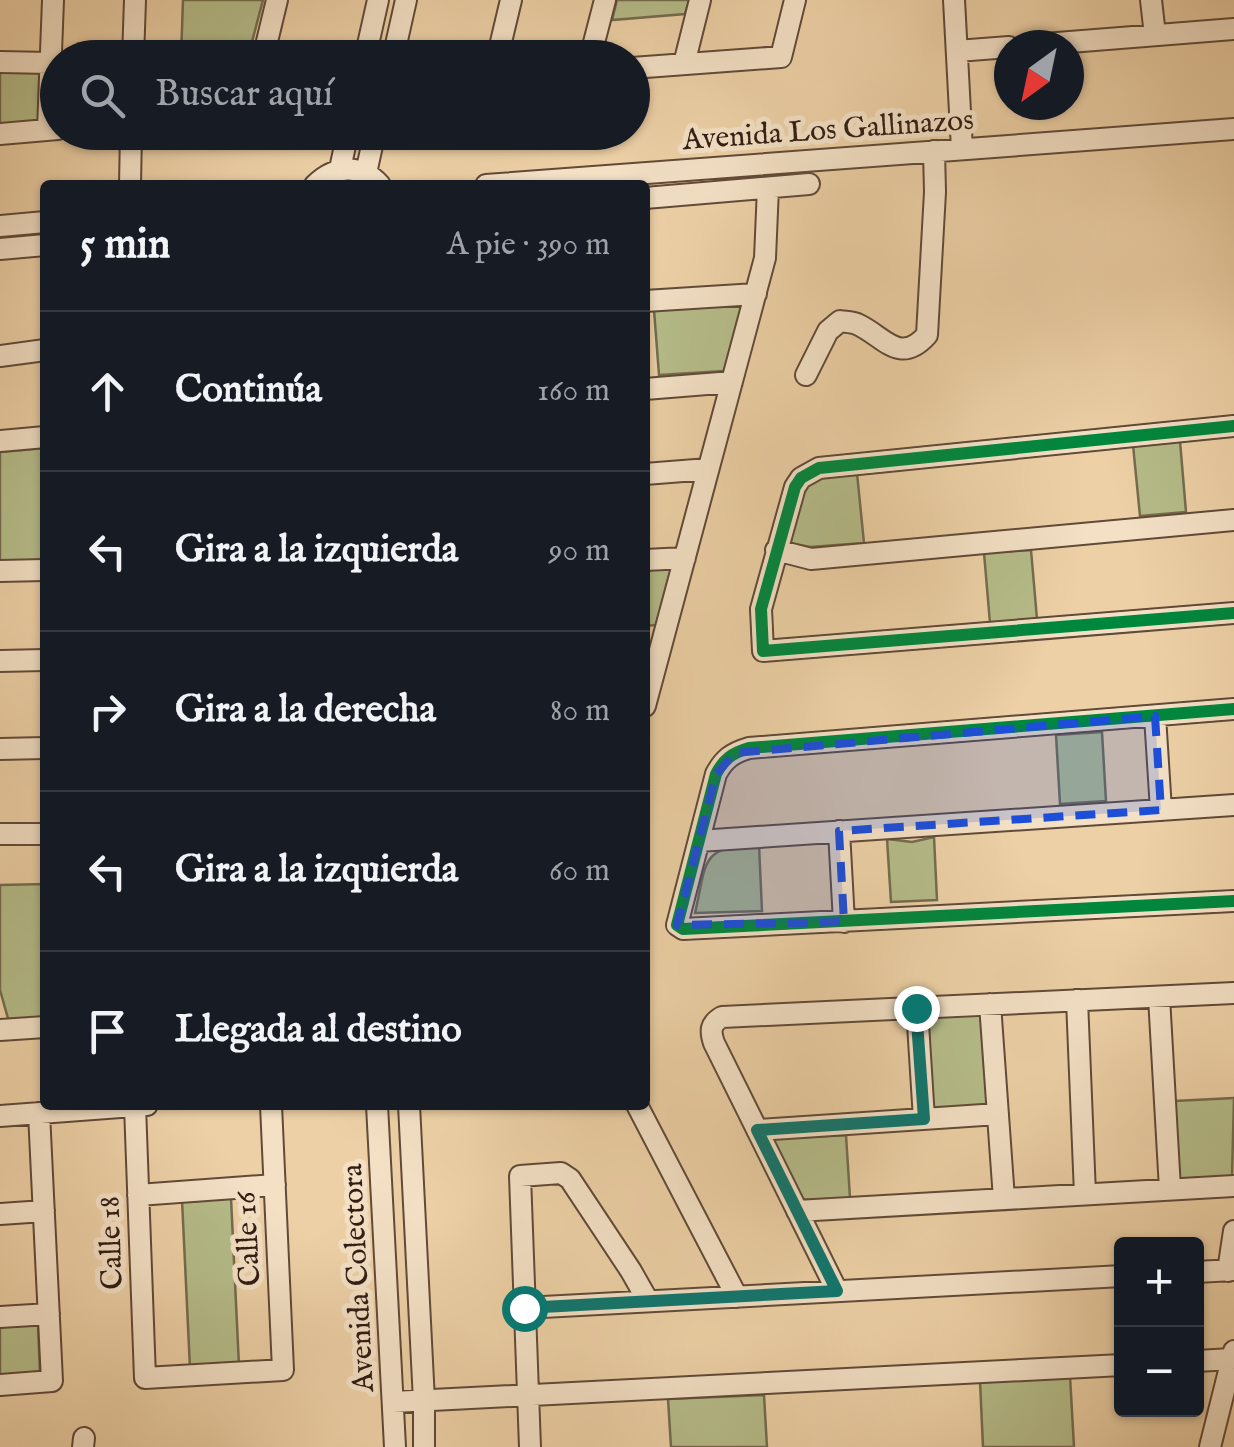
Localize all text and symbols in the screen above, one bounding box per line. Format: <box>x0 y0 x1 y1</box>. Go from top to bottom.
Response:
north arrow <box>994 30 1084 120</box>
search box <box>40 40 650 150</box>
icon: search <box>75 68 130 123</box>
text: Buscar aquí <box>155 71 333 119</box>
street label: Avenida Los Gallinazos <box>680 102 975 160</box>
text: 5 min <box>80 219 170 272</box>
text: A pie · 390 m <box>447 225 610 266</box>
icon: ahead <box>80 364 135 419</box>
text: Continúa <box>175 367 322 415</box>
text: 160 m <box>537 371 610 412</box>
icon: left <box>80 524 135 579</box>
text: Gira a la izquierda <box>175 527 458 575</box>
text: 90 m <box>549 531 610 572</box>
icon: right <box>80 684 135 739</box>
text: Gira a la derecha <box>175 687 436 735</box>
text: 80 m <box>550 691 610 732</box>
icon: left <box>80 844 135 899</box>
text: Gira a la izquierda <box>175 847 458 895</box>
text: 60 m <box>549 851 610 892</box>
route end <box>894 986 940 1032</box>
icon: arrive <box>80 1004 135 1059</box>
text: Llegada al destino <box>175 1007 462 1055</box>
street label: Avenida Colectora <box>334 1163 384 1394</box>
street label: Calle 16 <box>227 1189 270 1287</box>
street label: Calle 18 <box>91 1195 133 1291</box>
map controls <box>1114 1237 1204 1417</box>
button: + <box>1114 1237 1204 1327</box>
route start <box>502 1286 548 1332</box>
button: − <box>1114 1327 1204 1417</box>

